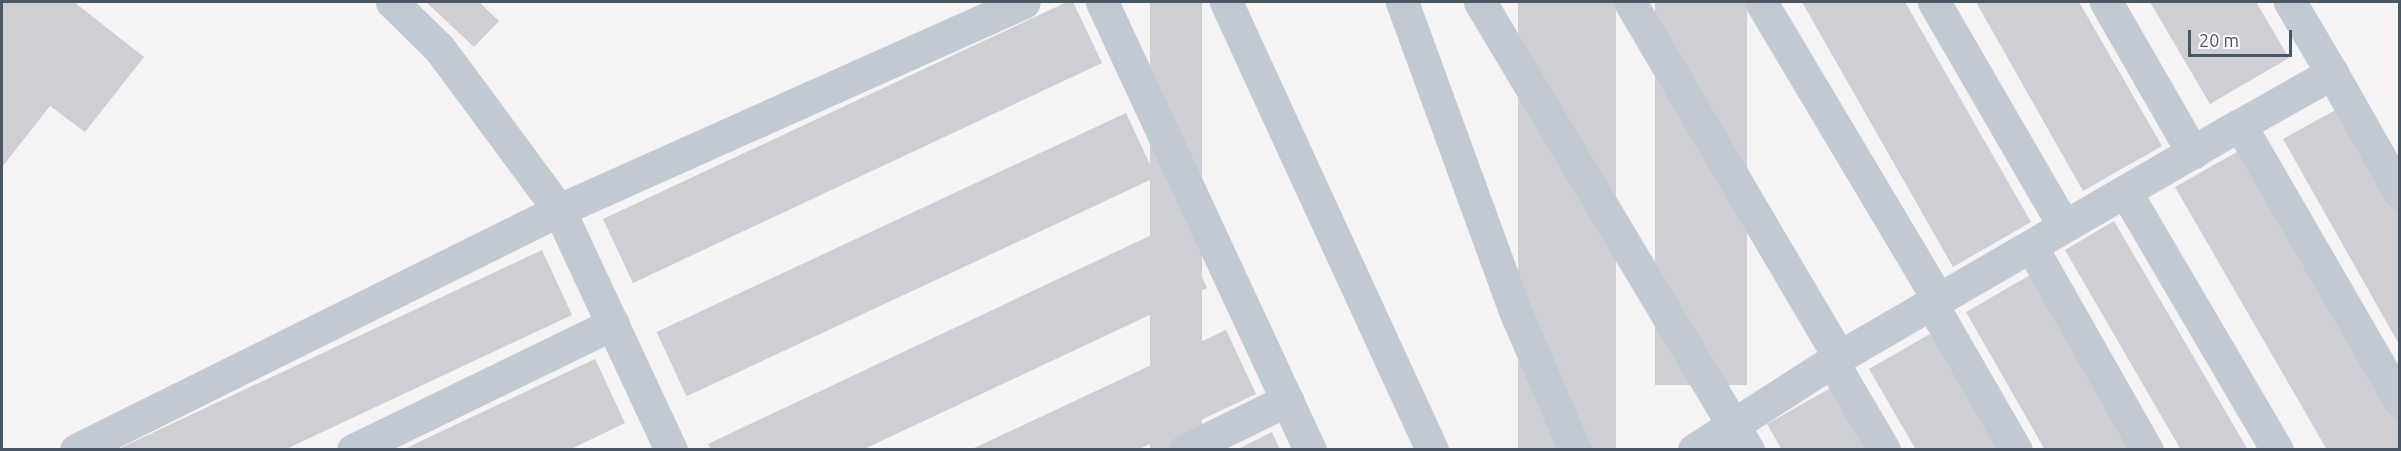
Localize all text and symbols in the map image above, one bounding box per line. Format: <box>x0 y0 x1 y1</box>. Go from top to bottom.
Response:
scale bar <box>2191 18 2294 56</box>
text: 20 m <box>2199 30 2239 50</box>

